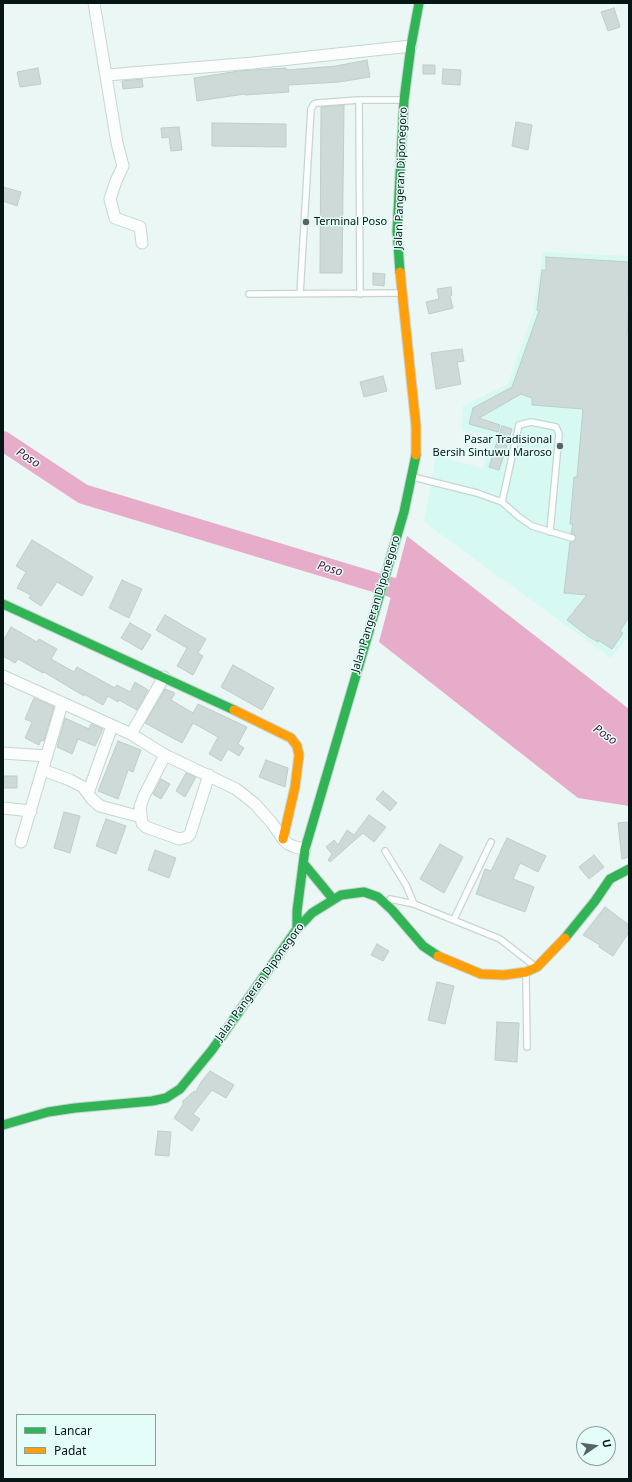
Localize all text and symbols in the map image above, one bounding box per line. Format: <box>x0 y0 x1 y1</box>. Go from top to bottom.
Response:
street label: Jalan Pangeran Diponegoro <box>392 107 410 249</box>
place label: Terminal Poso <box>314 215 387 229</box>
marker: Terminal Poso <box>301 217 311 227</box>
place label: Pasar Tradisional Bersih Sintuwu Maroso <box>433 433 552 459</box>
marker: Pasar Tradisional Bersih Sintuwu Maroso <box>555 441 565 451</box>
water label: Poso <box>13 445 43 471</box>
street label: Jalan Pangeran Diponegoro <box>349 534 403 674</box>
water label: Poso <box>316 558 344 580</box>
water label: Poso <box>590 722 620 748</box>
street label: Jalan Pangeran Diponegoro <box>213 921 307 1043</box>
legend <box>16 1414 156 1466</box>
text: Lancar <box>54 1422 92 1439</box>
north arrow <box>576 1426 616 1466</box>
text: U <box>599 1438 615 1449</box>
text: Padat <box>54 1442 86 1459</box>

